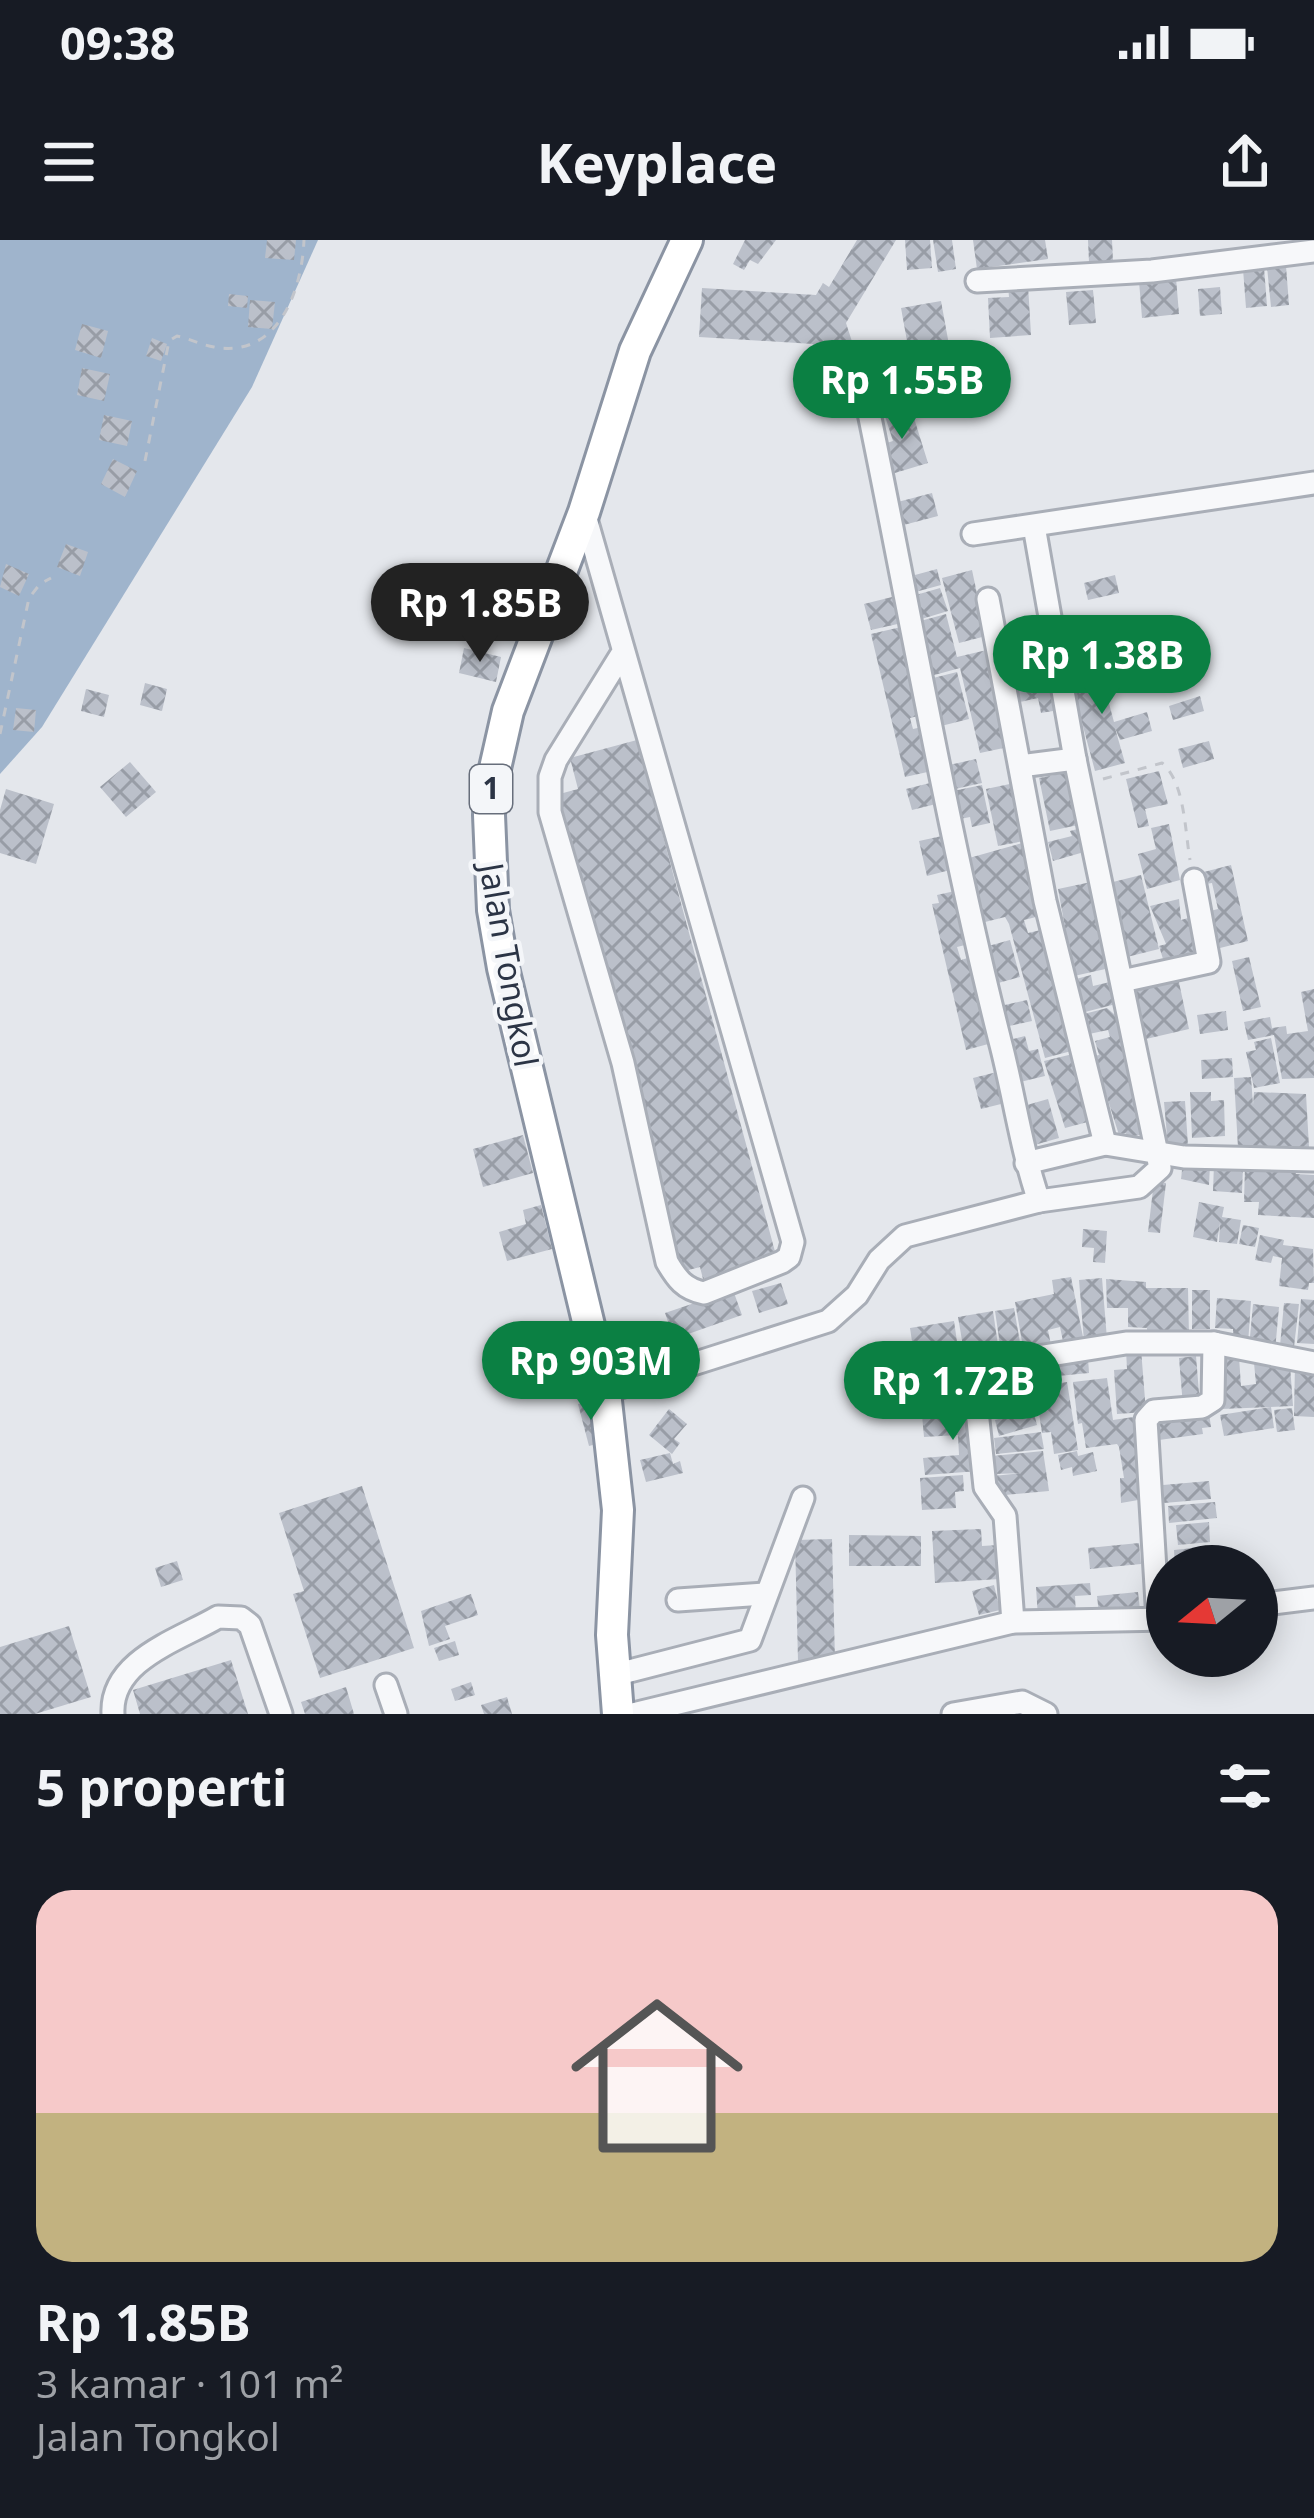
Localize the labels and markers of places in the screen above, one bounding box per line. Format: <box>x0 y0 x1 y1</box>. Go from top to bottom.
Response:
pin: Rp 1.55B <box>778 340 1026 442</box>
pin: Rp 1.85B <box>356 563 604 665</box>
pin: Rp 1.38B <box>978 615 1226 717</box>
pin: Rp 903M <box>480 1321 702 1423</box>
pin: Rp 1.72B <box>829 1341 1077 1443</box>

